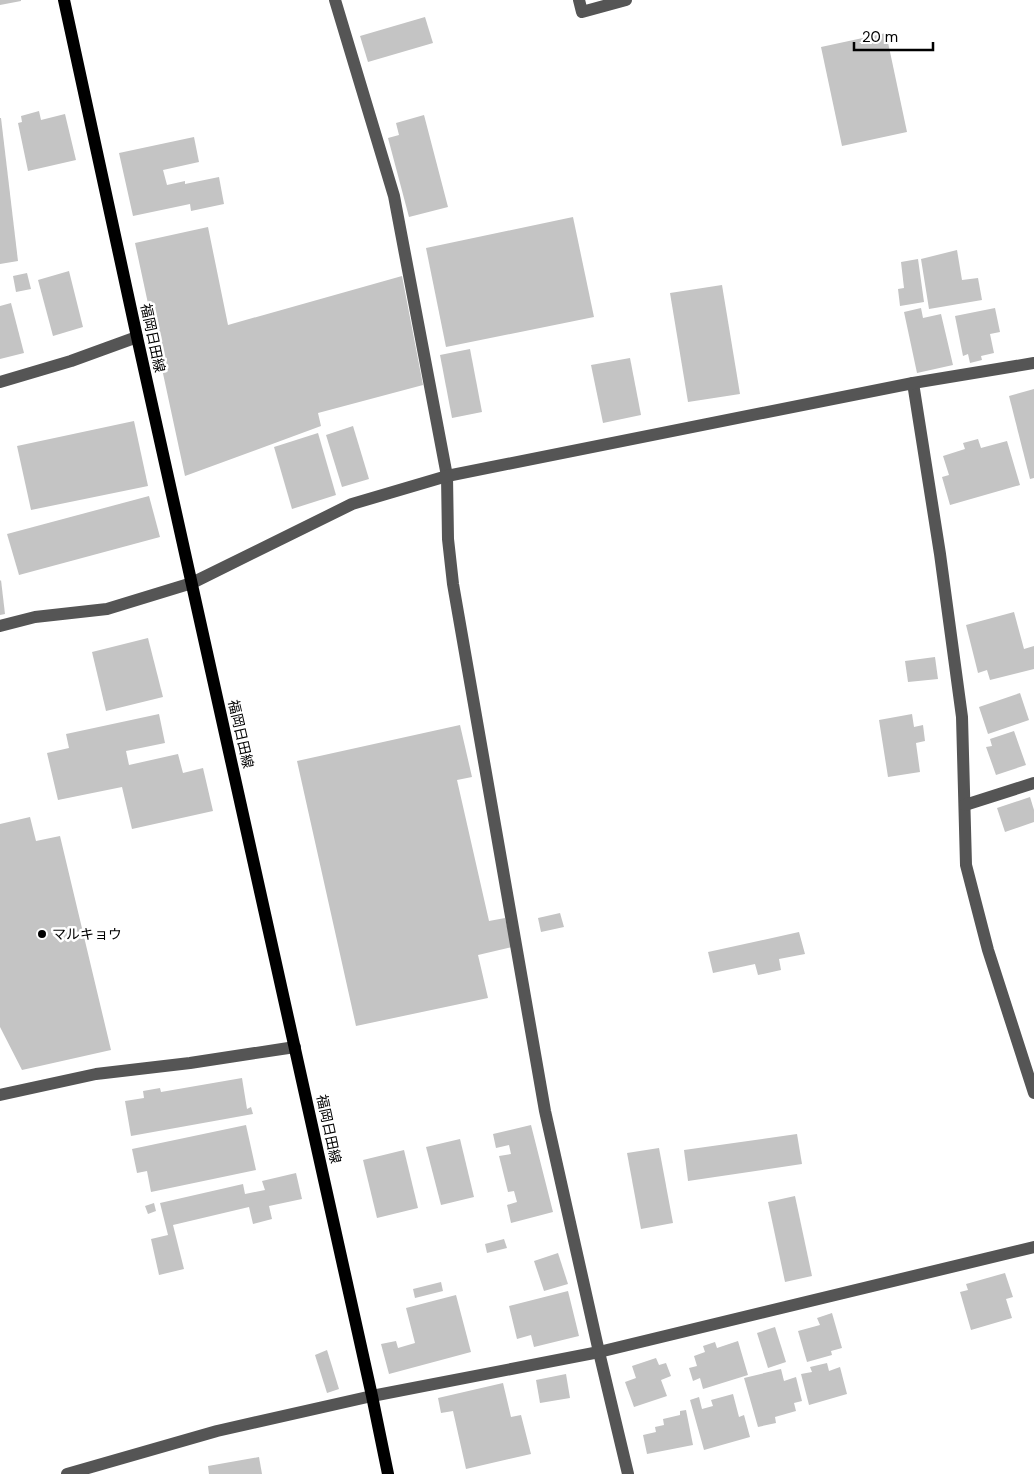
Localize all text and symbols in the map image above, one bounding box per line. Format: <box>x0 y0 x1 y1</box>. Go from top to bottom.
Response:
scale bar <box>854 20 933 52</box>
text: 20 m <box>862 27 898 47</box>
street label: 福岡日田線 <box>137 302 169 374</box>
street label: 福岡日田線 <box>224 698 258 770</box>
place label: マルキョウ <box>52 925 122 943</box>
marker: マルキョウ <box>36 928 48 940</box>
street label: 福岡日田線 <box>313 1093 345 1165</box>

